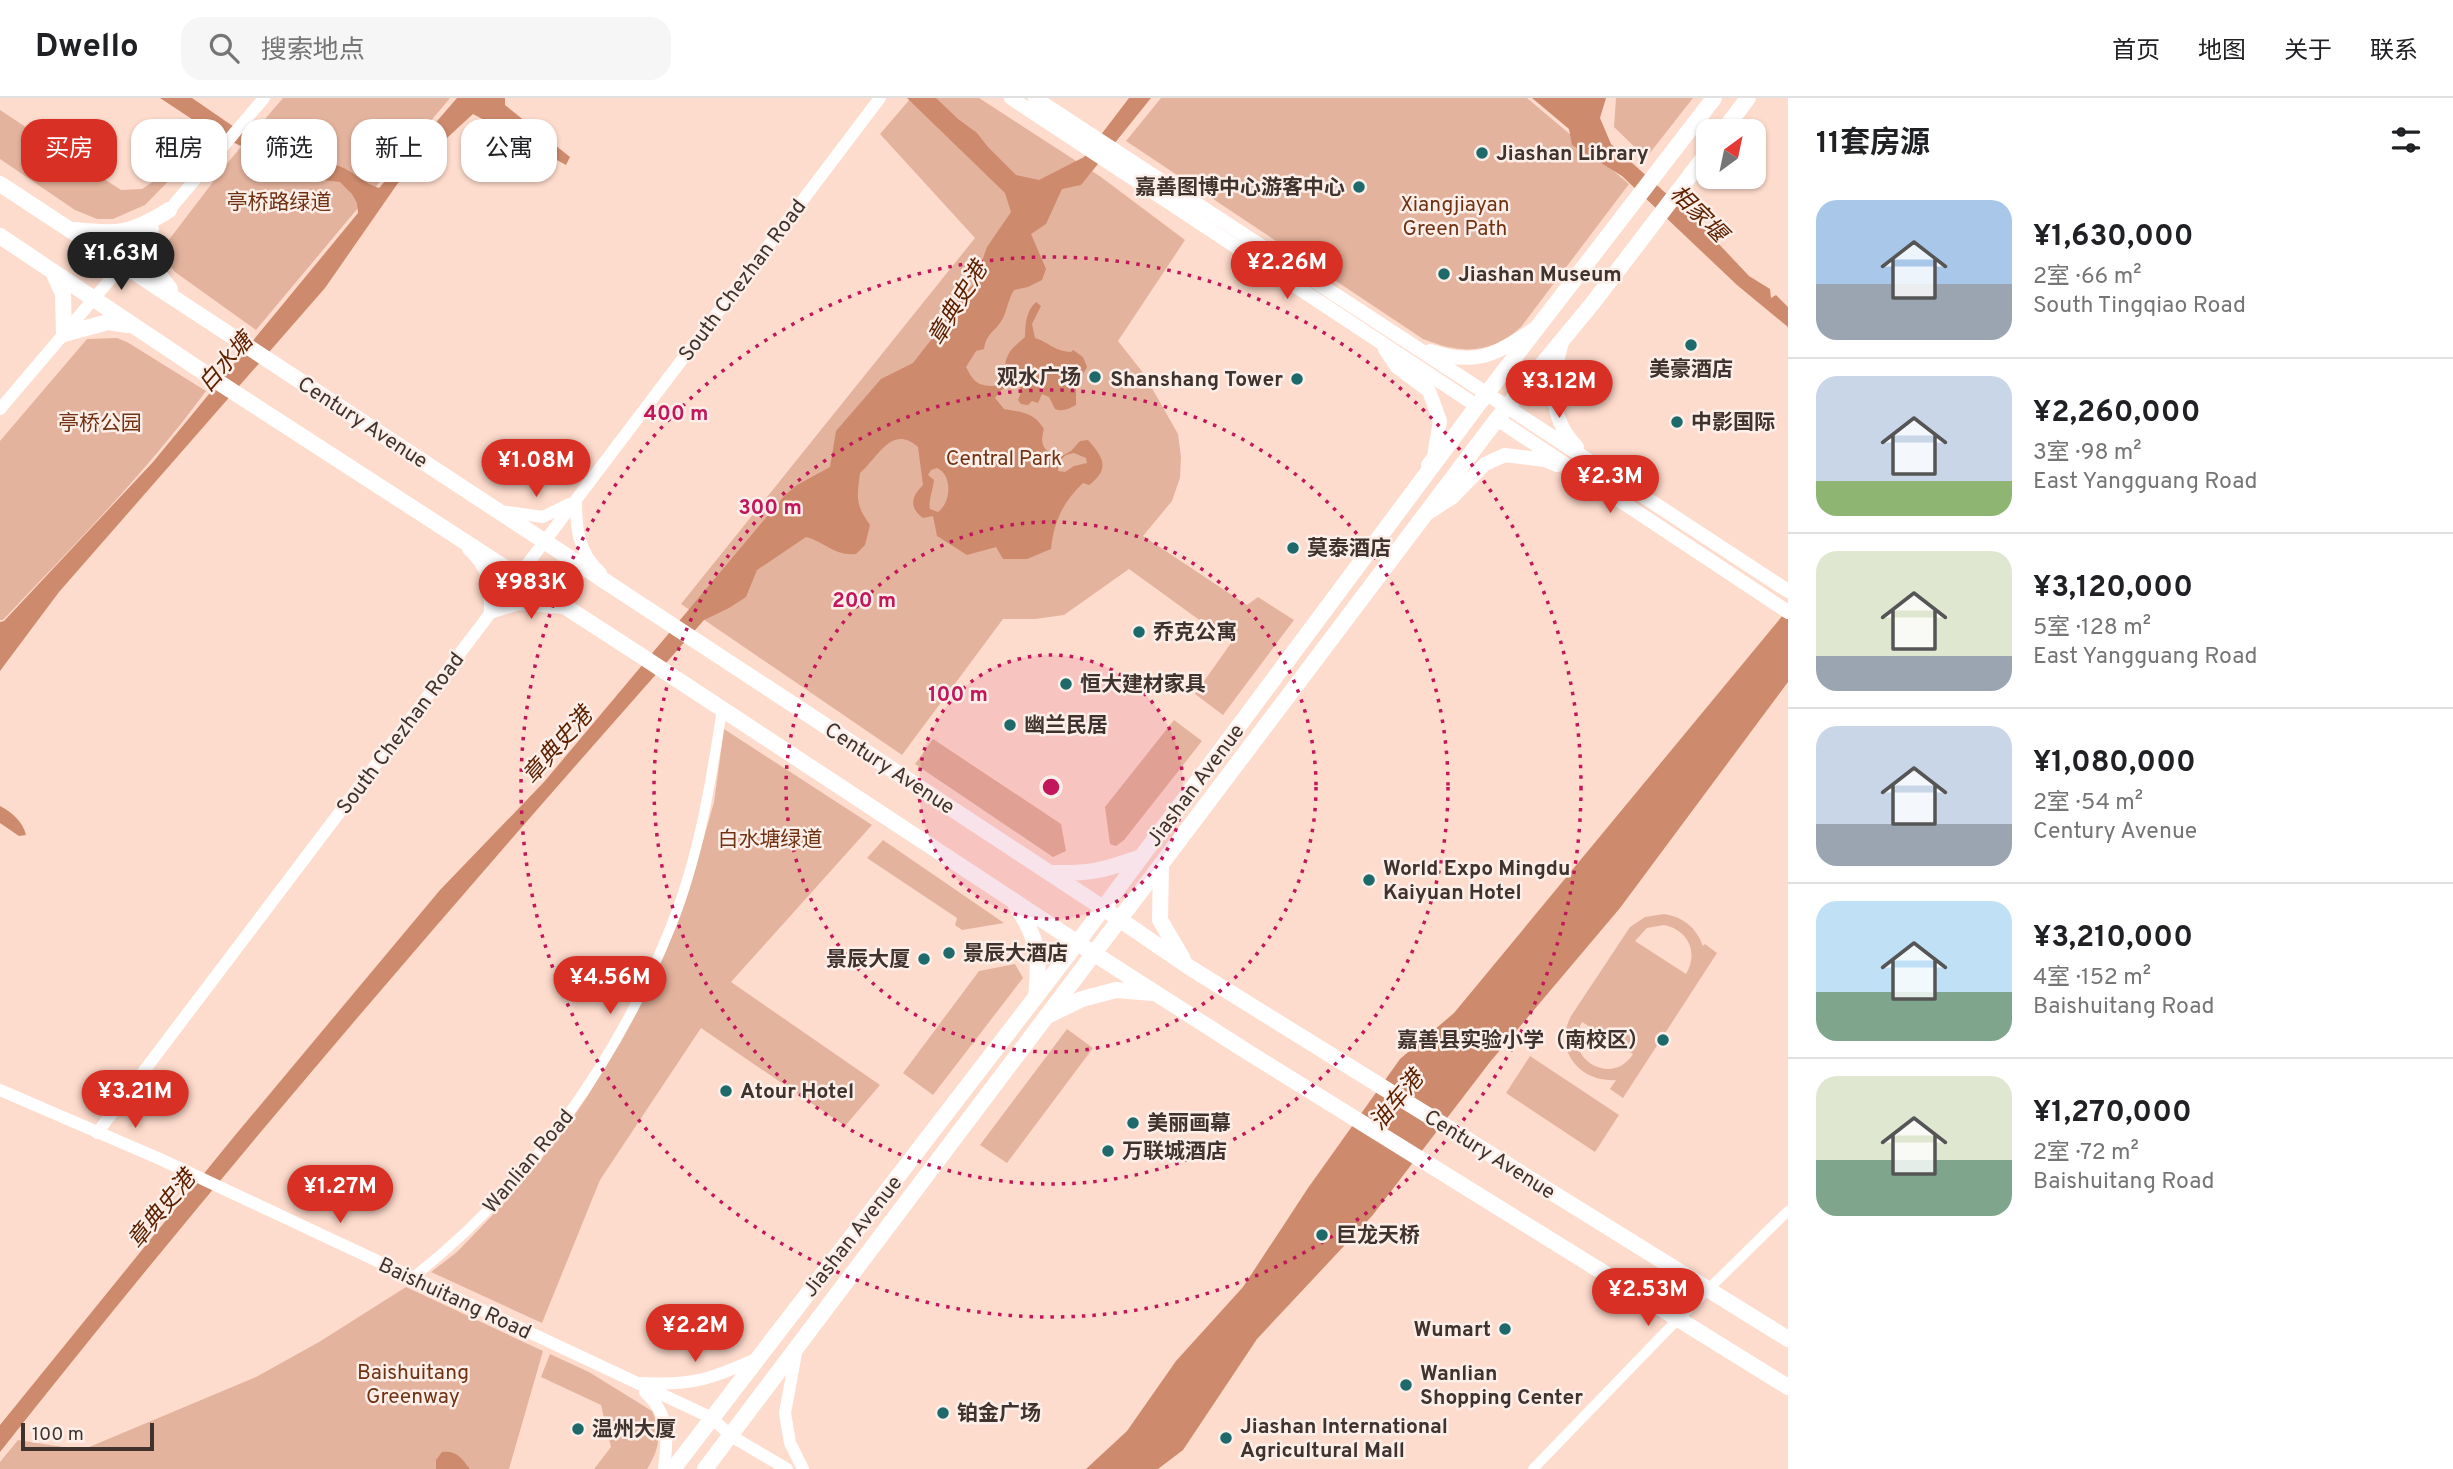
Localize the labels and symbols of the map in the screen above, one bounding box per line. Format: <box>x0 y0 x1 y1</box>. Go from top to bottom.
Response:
north arrow <box>1696 119 1766 189</box>
place label: Jiashan Library <box>1496 141 1649 168</box>
marker: Jiashan Library <box>1474 145 1490 161</box>
place label: 嘉善图博中心游客中心 <box>1135 175 1345 202</box>
marker: 嘉善图博中心游客中心 <box>1351 179 1367 195</box>
water label: 相家堰 <box>1663 180 1735 252</box>
park label: 亭桥路绿道 <box>227 190 332 217</box>
park label: Xiangjiayan Green Path <box>1400 192 1510 243</box>
street label: South Chezhan Road <box>673 194 813 367</box>
pin: ¥1.63M <box>64 232 178 292</box>
pin: ¥2.26M <box>1230 242 1344 301</box>
water label: 章典史港 <box>923 255 997 351</box>
place label: Jiashan Museum <box>1458 262 1622 289</box>
marker: Jiashan Museum <box>1436 266 1452 282</box>
water label: 白水塘 <box>193 325 263 399</box>
marker: 美豪酒店 <box>1683 337 1699 353</box>
place label: 美豪酒店 <box>1649 357 1733 384</box>
pin: ¥3.12M <box>1502 360 1616 420</box>
place label: 观水广场 <box>997 365 1081 392</box>
place label: Shanshang Tower <box>1110 367 1283 394</box>
marker: 观水广场 <box>1087 369 1103 385</box>
street label: Century Avenue <box>292 371 432 475</box>
marker: Shanshang Tower <box>1289 371 1305 387</box>
text: 400 m <box>644 401 708 428</box>
place label: 中影国际 <box>1691 410 1775 437</box>
park label: 亭桥公园 <box>58 411 142 438</box>
marker: 中影国际 <box>1669 414 1685 430</box>
pin: ¥1.08M <box>479 440 593 499</box>
park label: Central Park <box>946 446 1062 473</box>
pin: ¥2.3M <box>1561 456 1659 515</box>
text: 300 m <box>738 495 802 522</box>
place label: 莫泰酒店 <box>1307 536 1391 563</box>
marker: 莫泰酒店 <box>1285 540 1301 556</box>
pin: ¥983K <box>482 561 580 621</box>
text: 200 m <box>832 588 896 615</box>
place label: 乔克公寓 <box>1153 620 1237 647</box>
marker: 乔克公寓 <box>1131 624 1147 640</box>
street label: South Chezhan Road <box>331 647 471 820</box>
place label: 恒大建材·家具 <box>1080 672 1206 699</box>
marker: 恒大建材·家具 <box>1058 676 1074 692</box>
text: 100 m <box>928 682 988 709</box>
water label: 章典史港 <box>518 700 602 791</box>
place label: 幽兰民居 <box>1024 713 1108 740</box>
street label: Century Avenue <box>819 717 959 821</box>
marker: 幽兰民居 <box>1002 717 1018 733</box>
street label: Jiashan Avenue <box>1141 719 1251 853</box>
centre of rings <box>1039 775 1063 799</box>
park label: 白水塘绿道 <box>718 827 823 854</box>
place label: World Expo Mingdu Kaiyuan Hotel <box>1383 856 1570 907</box>
marker: World Expo Mingdu Kaiyuan Hotel <box>1361 872 1377 888</box>
place label: 景辰大酒店 <box>963 941 1068 968</box>
marker: 景辰大酒店 <box>941 945 957 961</box>
place label: 景辰大厦 <box>826 947 910 974</box>
marker: 景辰大厦 <box>916 951 932 967</box>
pin: ¥4.56M <box>553 956 667 1016</box>
place label: 嘉善县实验小学（南校区） <box>1397 1028 1649 1055</box>
marker: 嘉善县实验小学（南校区） <box>1655 1032 1671 1048</box>
water label: 油车港 <box>1365 1064 1433 1137</box>
pin: ¥3.21M <box>78 1070 192 1130</box>
place label: Atour Hotel <box>740 1079 854 1106</box>
marker: Atour Hotel <box>718 1083 734 1099</box>
street label: Wanlian Road <box>478 1104 581 1220</box>
street label: Century Avenue <box>1419 1104 1560 1206</box>
place label: 美丽画幕 <box>1147 1111 1231 1138</box>
marker: 美丽画幕 <box>1125 1115 1141 1131</box>
place label: 万联城酒店 <box>1122 1139 1227 1166</box>
marker: 万联城酒店 <box>1100 1143 1116 1159</box>
water label: 章典史港 <box>123 1163 205 1255</box>
pin: ¥1.27M <box>283 1166 397 1225</box>
street label: Jiashan Avenue <box>797 1171 909 1303</box>
place label: 巨龙天桥 <box>1336 1223 1420 1250</box>
marker: 巨龙天桥 <box>1314 1227 1330 1243</box>
street label: Baishuitang Road <box>374 1252 535 1347</box>
pin: ¥2.53M <box>1591 1268 1705 1328</box>
pin: ¥2.2M <box>646 1304 744 1364</box>
place label: Wumart <box>1414 1317 1491 1344</box>
marker: Wumart <box>1497 1321 1513 1337</box>
park label: Baishuitang Greenway <box>357 1360 469 1411</box>
place label: Wanlian Shopping Center <box>1420 1361 1583 1412</box>
marker: Wanlian Shopping Center <box>1398 1377 1414 1393</box>
place label: 铂金广场 <box>957 1401 1041 1428</box>
marker: 铂金广场 <box>935 1405 951 1421</box>
place label: Jiashan International Agricultural Mall <box>1240 1414 1448 1465</box>
place label: 温州大厦 <box>592 1417 676 1444</box>
scale bar <box>21 1420 154 1452</box>
marker: 温州大厦 <box>570 1421 586 1437</box>
marker: Jiashan International Agricultural Mall <box>1218 1430 1234 1446</box>

